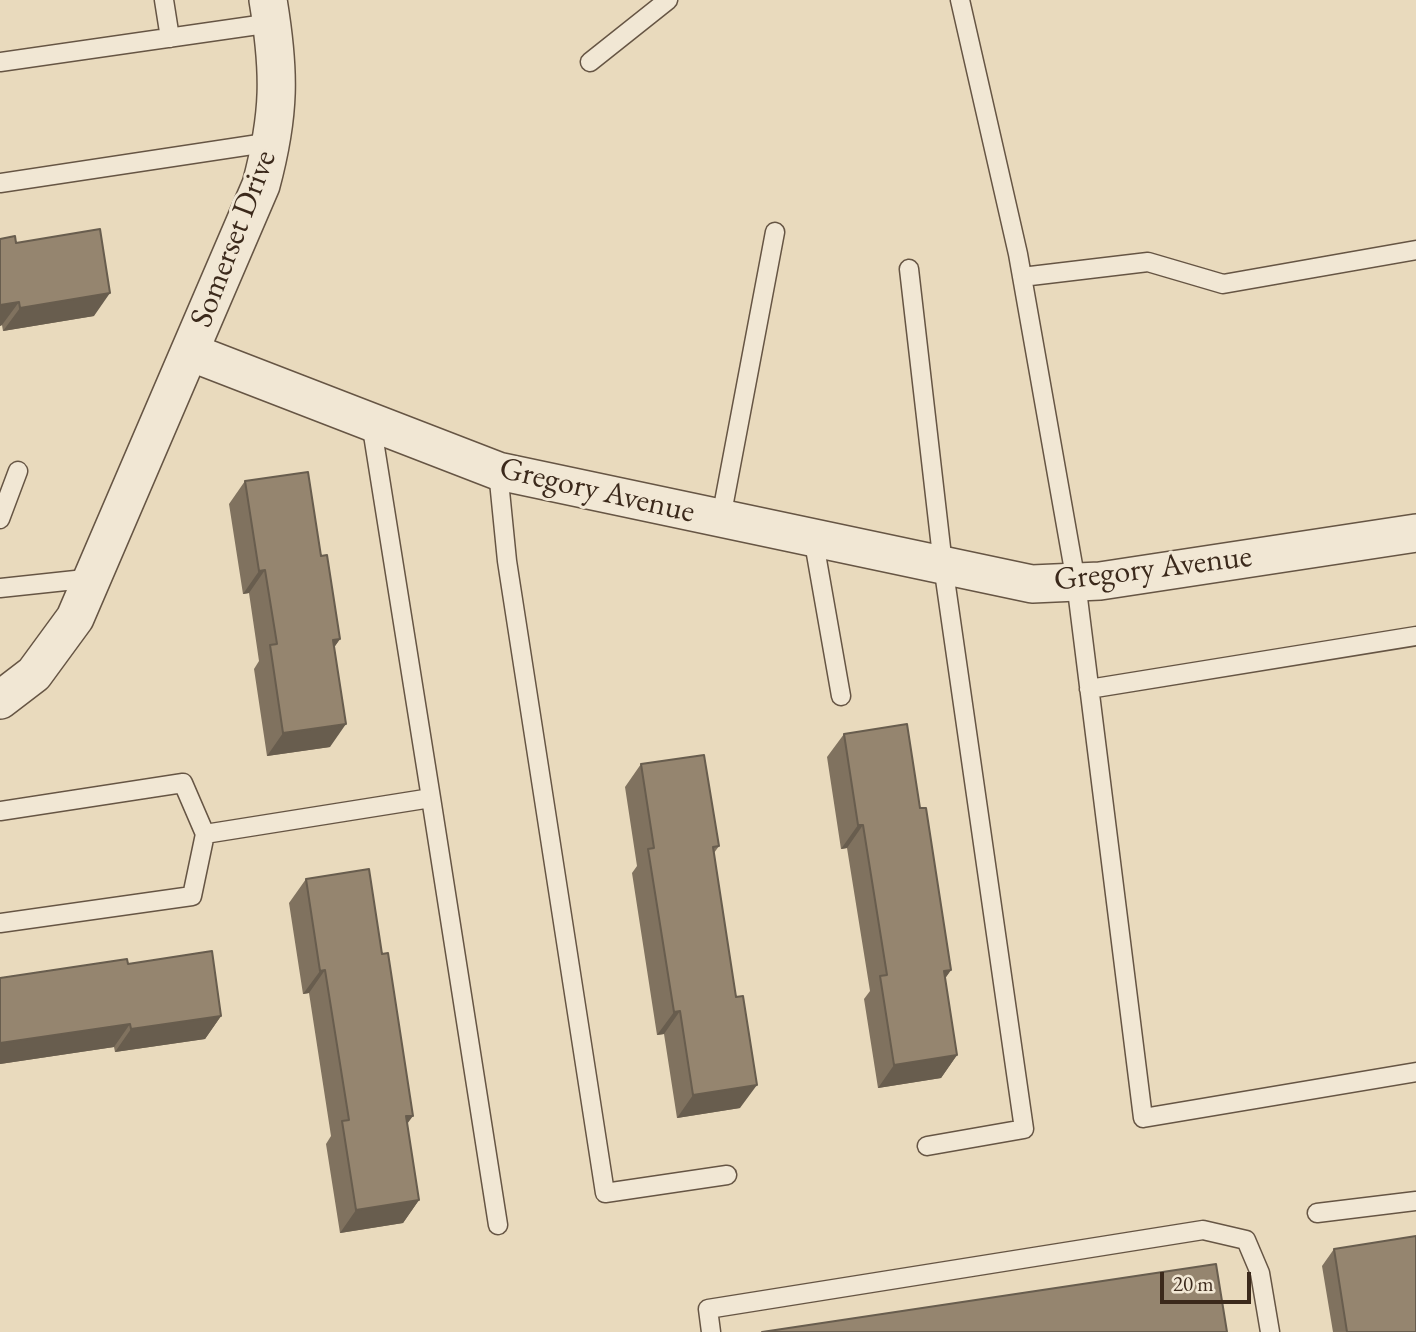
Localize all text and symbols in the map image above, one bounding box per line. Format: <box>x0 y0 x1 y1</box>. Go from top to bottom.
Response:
street label: Somerset Drive <box>183 145 285 333</box>
street label: Gregory Avenue <box>496 450 698 532</box>
street label: Gregory Avenue <box>1052 538 1254 600</box>
scale bar <box>1164 1258 1255 1302</box>
text: 20 m <box>1173 1270 1214 1297</box>

